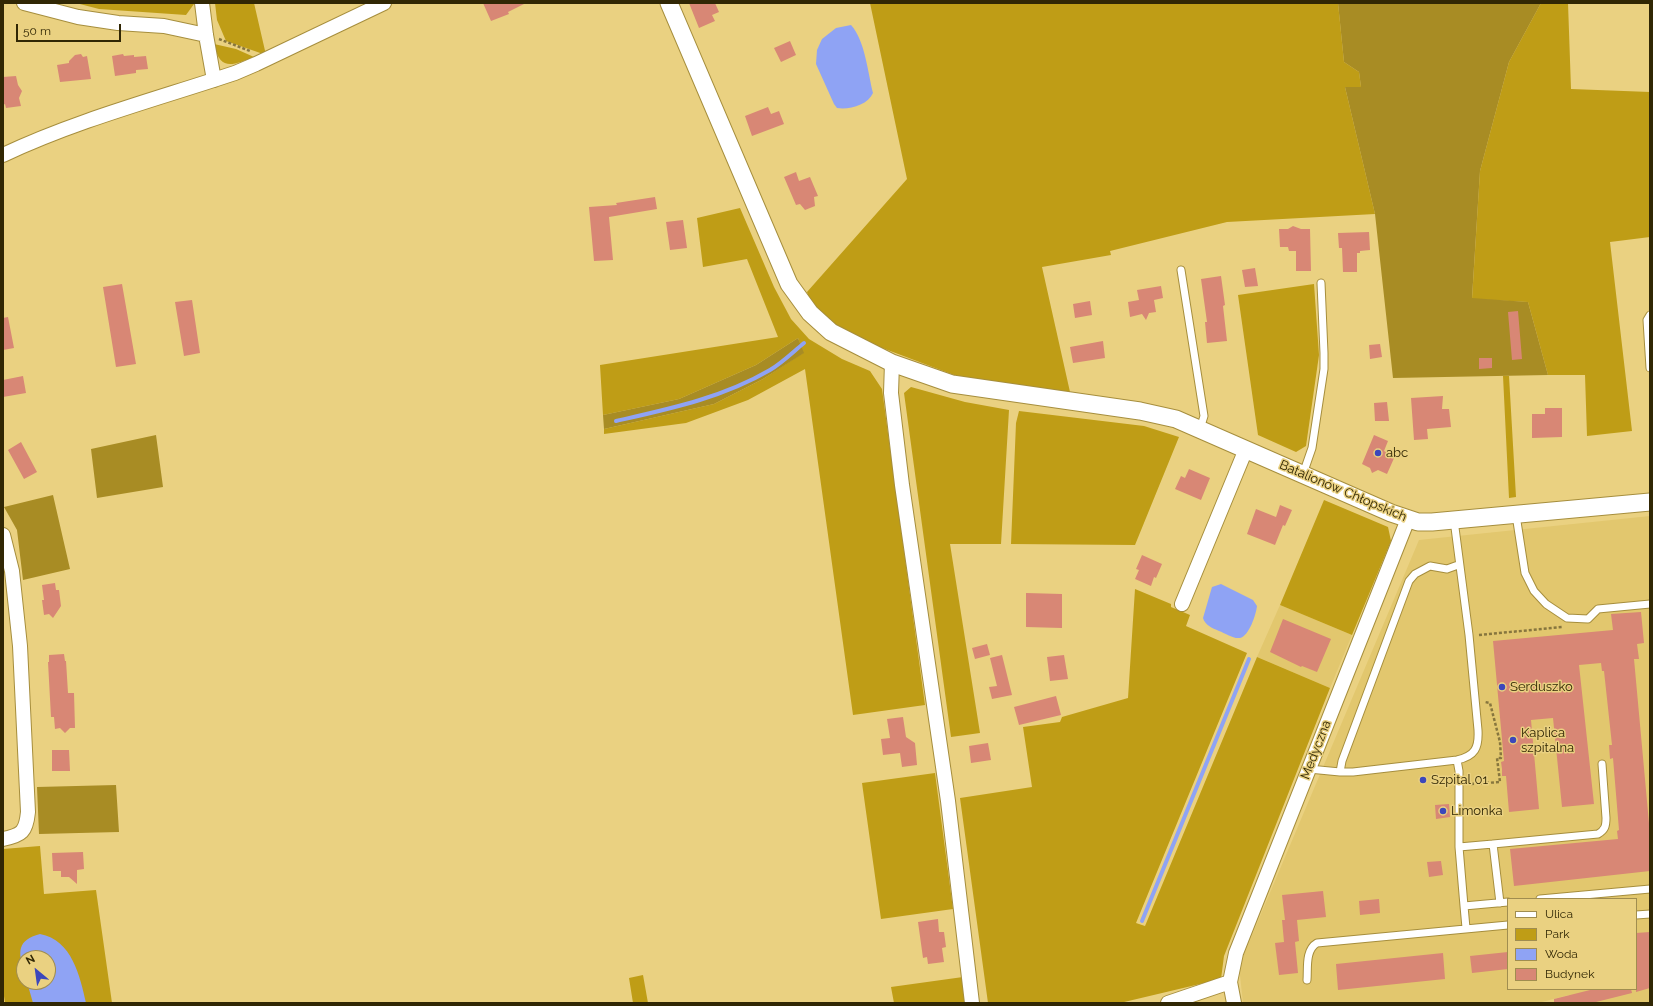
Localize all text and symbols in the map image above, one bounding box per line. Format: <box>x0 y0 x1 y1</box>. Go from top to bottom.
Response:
scale bar <box>18 16 123 42</box>
text: 50 m <box>23 24 51 38</box>
place label: abc <box>1386 445 1408 461</box>
marker: abc <box>1373 448 1383 458</box>
street label: Batalionów Chłopskich <box>1277 457 1409 525</box>
place label: Serduszko <box>1510 679 1573 695</box>
marker: Serduszko <box>1497 682 1507 692</box>
street label: Medyczna <box>1298 718 1334 782</box>
place label: Kaplica szpitalna <box>1521 725 1574 756</box>
marker: Kaplica szpitalna <box>1508 735 1518 745</box>
place label: Szpital 01 <box>1431 772 1488 788</box>
marker: Szpital 01 <box>1418 775 1428 785</box>
place label: Limonka <box>1451 803 1503 819</box>
marker: Limonka <box>1438 806 1448 816</box>
legend <box>1507 898 1637 990</box>
text: Ulica <box>1545 907 1573 921</box>
text: Park <box>1545 927 1570 941</box>
text: Woda <box>1545 947 1578 961</box>
north arrow <box>16 950 56 990</box>
text: N <box>24 952 37 968</box>
text: Budynek <box>1545 967 1595 981</box>

